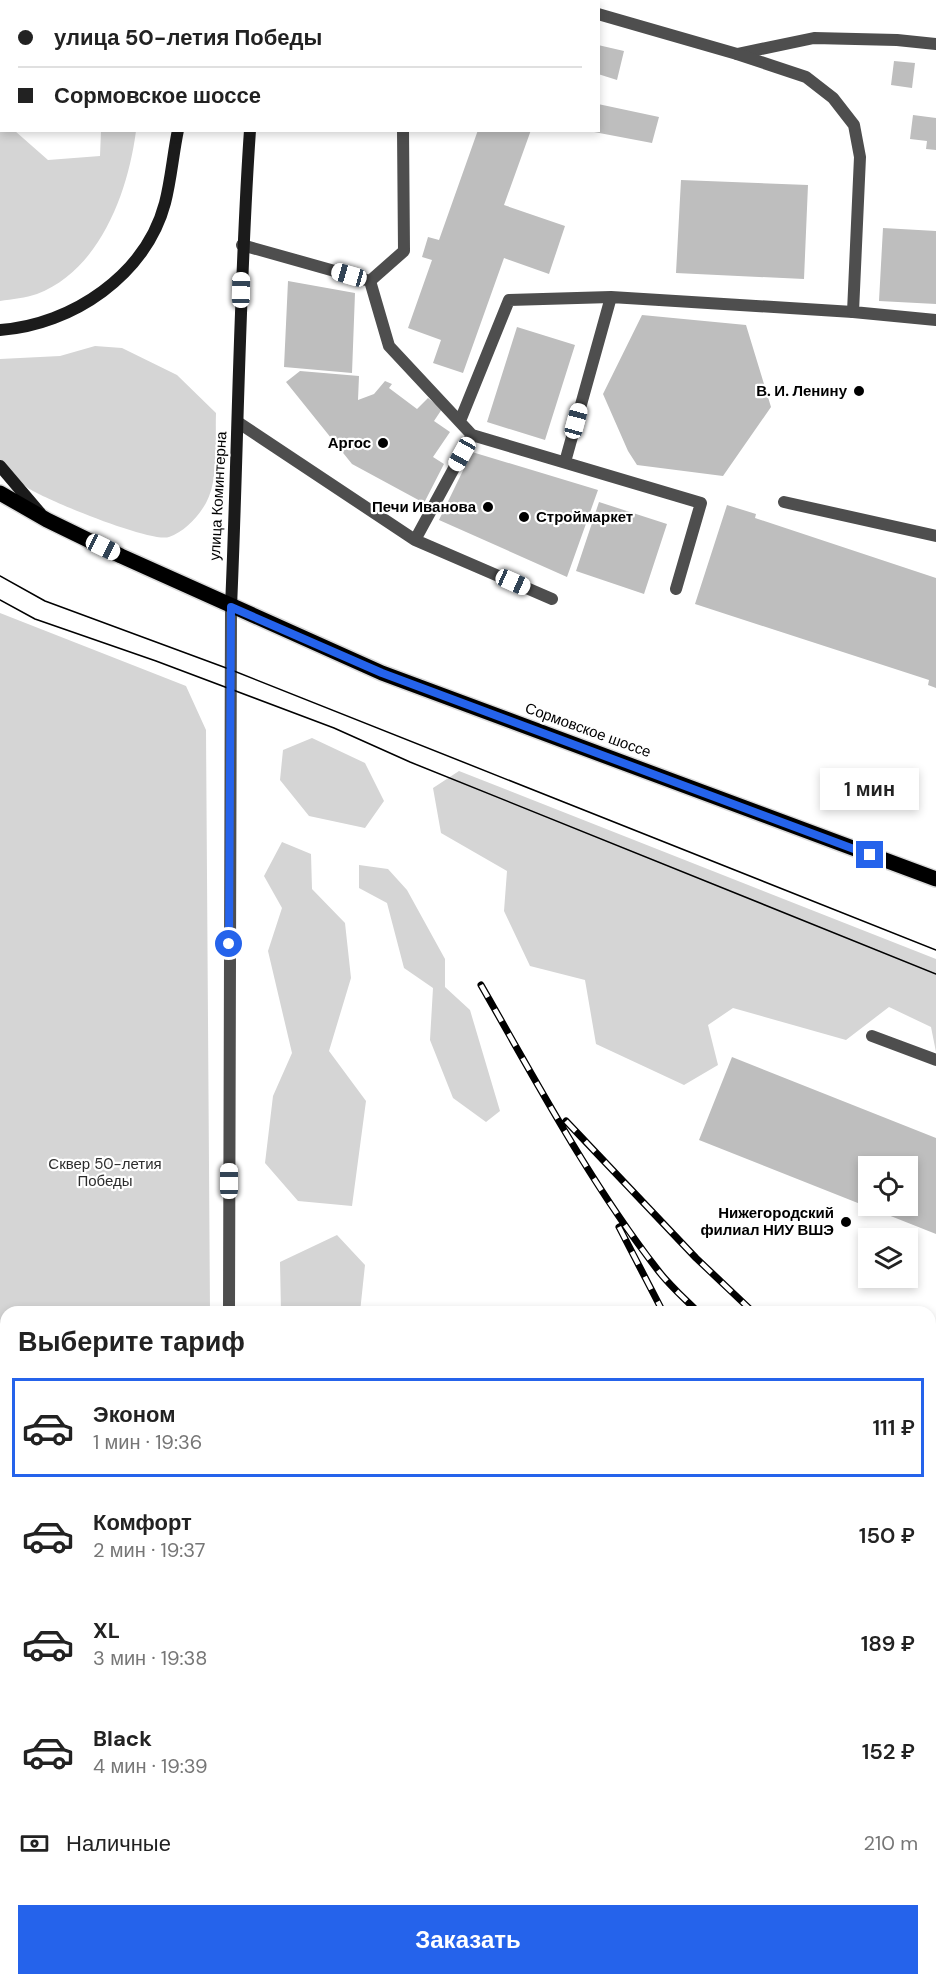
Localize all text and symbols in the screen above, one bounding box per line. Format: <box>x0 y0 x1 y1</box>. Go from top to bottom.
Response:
text: улица 50-летия Победы <box>54 23 322 52</box>
text: Сормовское шоссе <box>54 81 261 110</box>
car <box>329 261 369 289</box>
car <box>232 272 250 308</box>
place label: В. И. Ленину <box>756 381 848 401</box>
marker: В. И. Ленину <box>852 384 866 398</box>
car <box>563 401 589 441</box>
street label: улица Коминтерна <box>205 430 231 561</box>
place label: Аргос <box>328 433 371 453</box>
car <box>445 434 479 474</box>
marker: Аргос <box>376 436 390 450</box>
place label: Печи Иванова <box>372 497 477 517</box>
marker: Печи Иванова <box>481 500 495 514</box>
place label: Строймаркет <box>536 507 633 527</box>
marker: Строймаркет <box>517 510 531 524</box>
car <box>83 531 123 563</box>
car <box>493 566 533 598</box>
street label: Сормовское шоссе <box>522 698 654 762</box>
callout: 1 мин <box>820 768 920 810</box>
text: 1 мин <box>844 776 895 802</box>
route end <box>856 841 883 868</box>
route start <box>215 930 242 957</box>
park label: Сквер 50-летия Победы <box>48 1154 162 1191</box>
map controls <box>858 1156 918 1288</box>
button: locate <box>858 1156 918 1216</box>
car <box>220 1163 238 1199</box>
place label: Нижегородский филиал НИУ ВШЭ <box>700 1203 834 1240</box>
marker: Нижегородский филиал НИУ ВШЭ <box>839 1215 853 1229</box>
button: layers <box>858 1228 918 1288</box>
text: Выберите тариф <box>18 1324 245 1359</box>
text: Эконом <box>93 1400 176 1429</box>
icon: car <box>21 1401 75 1455</box>
text: 111 ₽ <box>872 1413 915 1442</box>
text: 1 мин · 19:36 <box>93 1429 202 1455</box>
text: Комфорт <box>93 1508 192 1537</box>
icon: car <box>21 1509 75 1563</box>
text: 150 ₽ <box>859 1521 915 1550</box>
text: 2 мин · 19:37 <box>93 1537 205 1563</box>
text: XL <box>93 1616 120 1645</box>
icon: car <box>21 1617 75 1671</box>
text: 189 ₽ <box>861 1629 915 1658</box>
text: 3 мин · 19:38 <box>93 1645 208 1671</box>
text: Black <box>93 1724 152 1753</box>
icon: car <box>21 1725 75 1779</box>
text: 152 ₽ <box>862 1737 915 1766</box>
text: 4 мин · 19:39 <box>93 1753 208 1779</box>
icon: cash <box>18 1827 51 1860</box>
text: Наличные <box>66 1829 171 1858</box>
text: 210 m <box>863 1830 918 1856</box>
button: Заказать <box>18 1905 918 1974</box>

